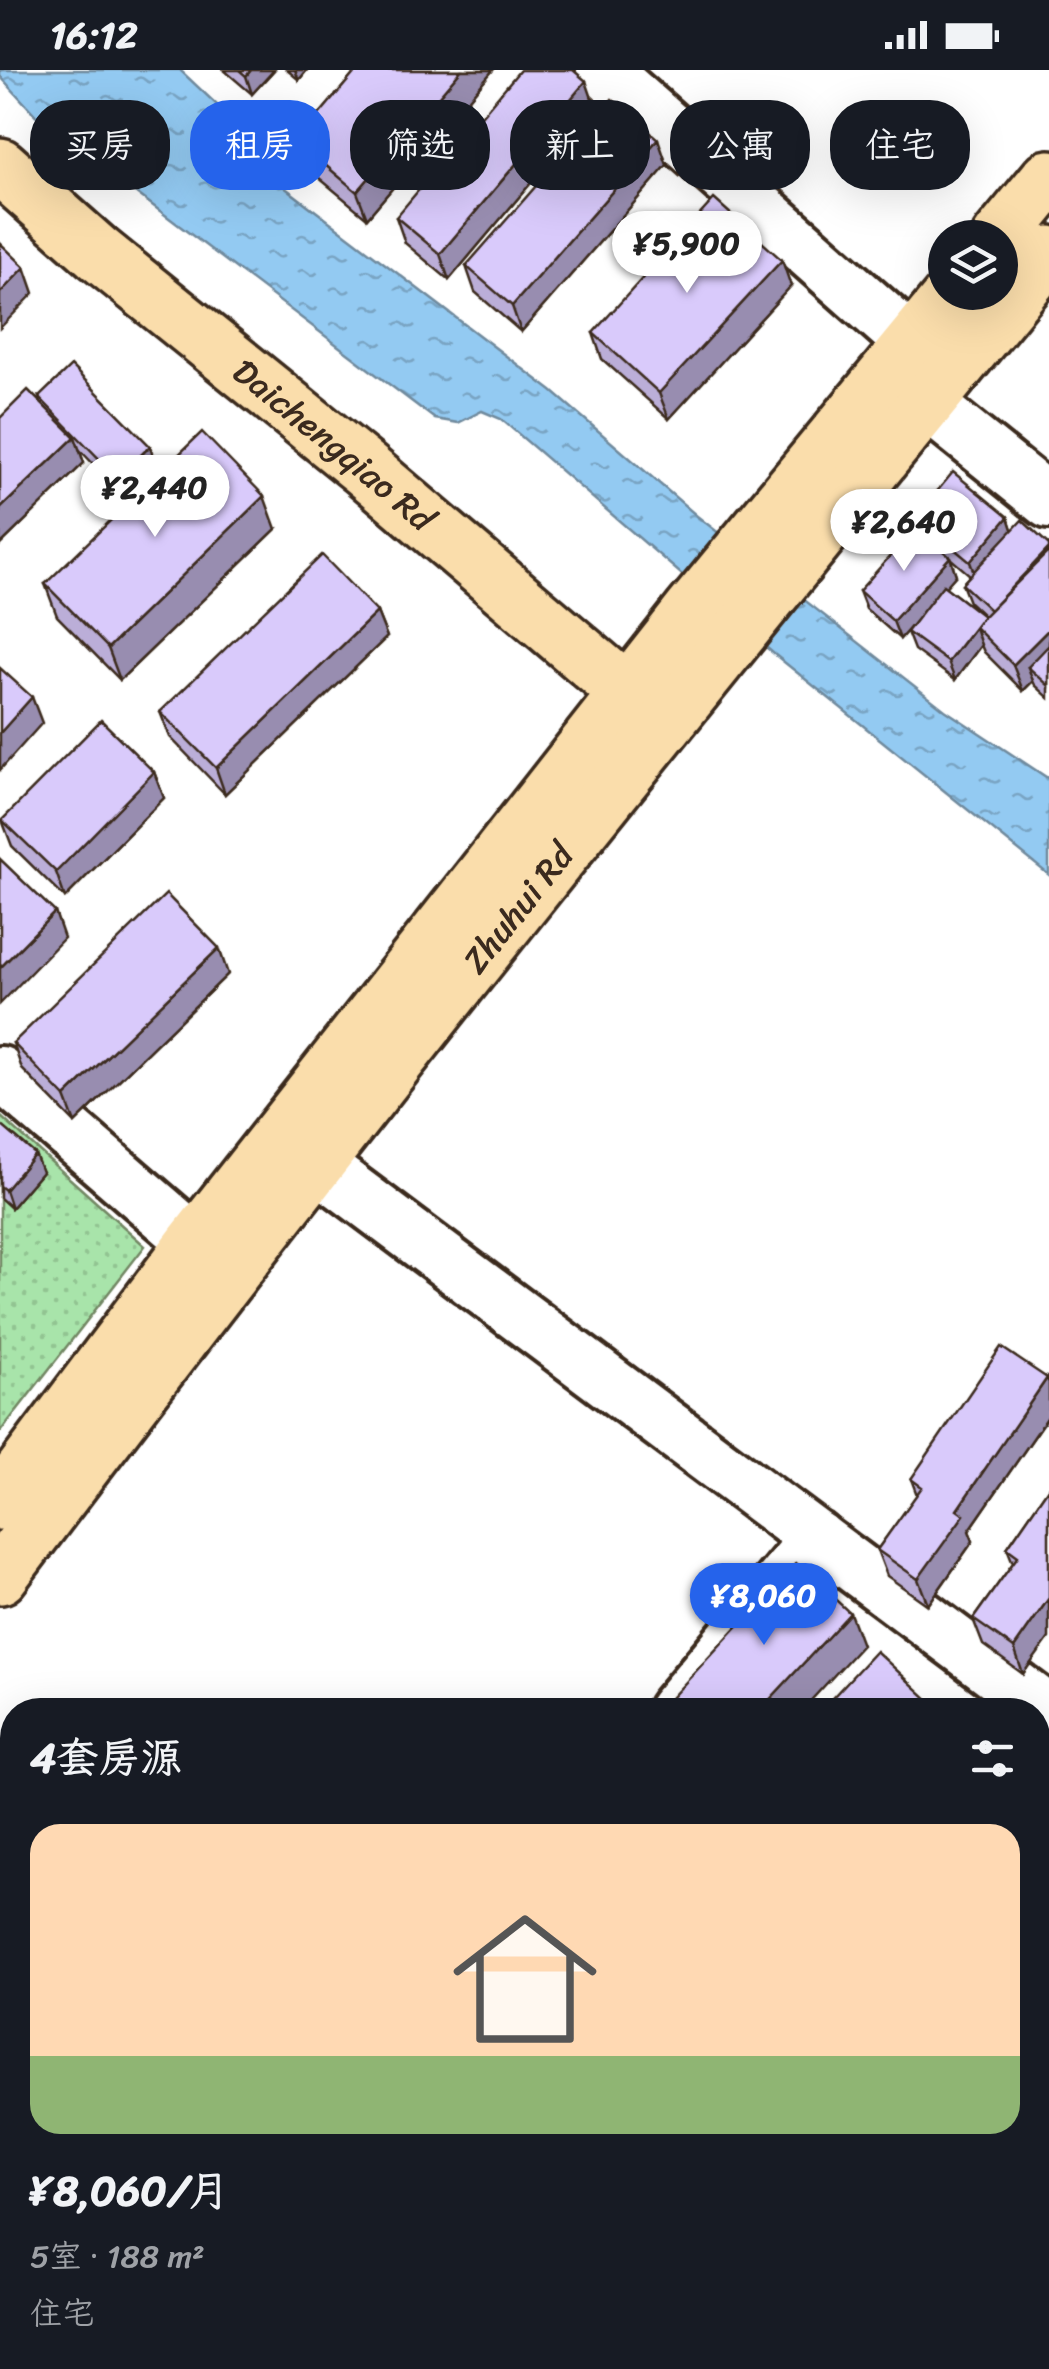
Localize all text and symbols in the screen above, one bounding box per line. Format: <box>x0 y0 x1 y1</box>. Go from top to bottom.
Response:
text: 16:12 <box>50 2 138 69</box>
chip: 买房 <box>30 100 170 190</box>
chip: 租房 <box>190 100 330 190</box>
chip: 筛选 <box>350 100 490 190</box>
chip: 新上 <box>510 100 650 190</box>
chip: 公寓 <box>670 100 810 190</box>
chip: 住宅 <box>830 100 970 190</box>
pin: ¥5,900 <box>606 211 768 296</box>
text: ¥5,900 <box>634 215 740 272</box>
map controls <box>928 220 1018 310</box>
button: layers <box>928 220 1018 310</box>
street label: Daichengqiao Rd <box>218 342 451 549</box>
pin: ¥2,440 <box>74 455 236 540</box>
text: ¥2,440 <box>102 459 208 516</box>
pin: ¥2,640 <box>823 489 985 574</box>
text: ¥2,640 <box>852 493 956 550</box>
street label: Zhuhui Rd <box>446 827 591 988</box>
pin: ¥8,060 <box>683 1563 845 1648</box>
text: ¥8,060 <box>712 1567 816 1624</box>
text: 4套房源 <box>30 1721 182 1795</box>
icon: filters <box>965 1731 1020 1786</box>
icon: home <box>435 1889 615 2069</box>
text: ¥8,060/月 <box>30 2154 230 2228</box>
text: 5室 · 188 m² <box>30 2228 205 2285</box>
text: 住宅 <box>30 2285 94 2342</box>

